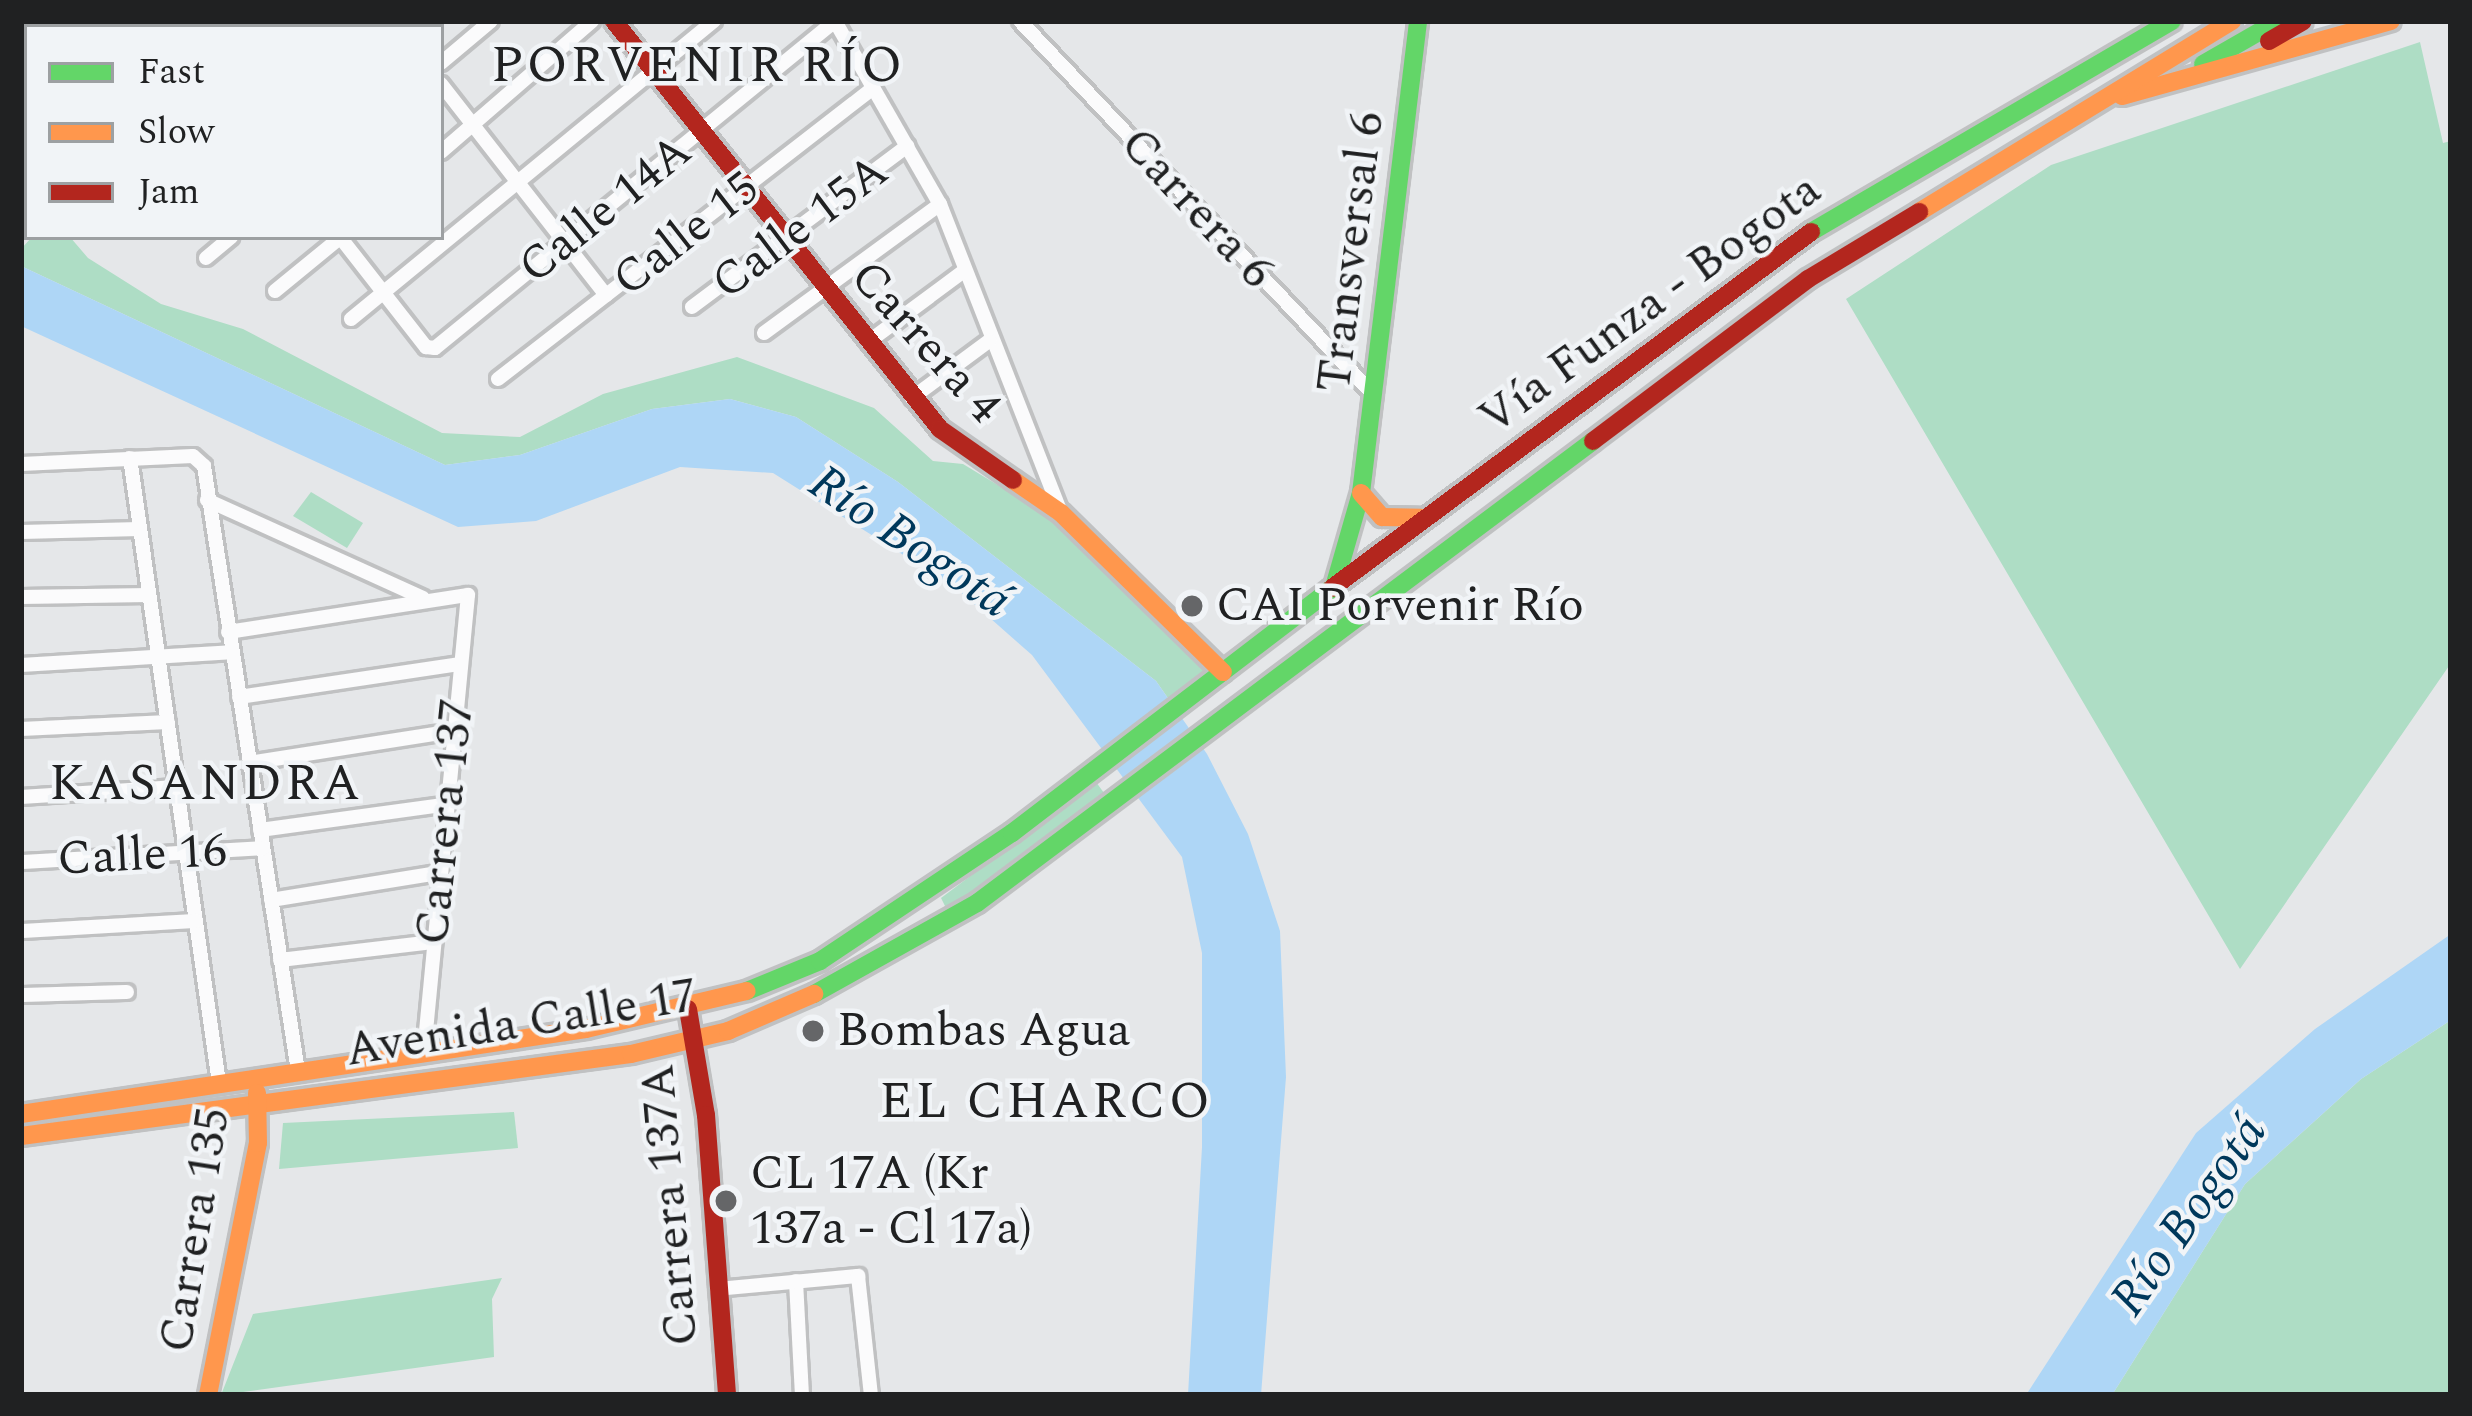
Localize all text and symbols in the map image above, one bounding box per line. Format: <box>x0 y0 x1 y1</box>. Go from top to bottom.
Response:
legend <box>24 24 444 240</box>
district label: PORVENIR RÍO <box>491 35 905 97</box>
text: Fast <box>138 45 205 100</box>
text: Slow <box>138 105 214 160</box>
street label: Transversal 6 <box>1305 109 1397 395</box>
street label: Carrera 6 <box>1108 116 1286 300</box>
street label: Calle 14A <box>507 122 703 296</box>
street label: Calle 15A <box>701 142 899 312</box>
street label: Calle 15 <box>601 159 771 309</box>
street label: Vía Funza - Bogota <box>1468 161 1832 447</box>
text: Jam <box>138 165 200 220</box>
street label: Carrera 4 <box>838 249 1014 435</box>
water label: Río Bogotá <box>797 452 1023 632</box>
place label: CAI Porvenir Río <box>1216 577 1584 635</box>
marker: CAI Porvenir Río <box>1179 593 1205 619</box>
street label: Carrera 137 <box>403 696 487 948</box>
district label: KASANDRA <box>49 753 363 815</box>
street label: Calle 16 <box>56 822 228 888</box>
street label: Avenida Calle 17 <box>341 967 701 1079</box>
place label: Bombas Agua <box>837 1002 1131 1060</box>
marker: Bombas Agua <box>800 1018 826 1044</box>
street label: Carrera 137A <box>629 1062 711 1348</box>
district label: EL CHARCO <box>879 1071 1213 1133</box>
street label: Carrera 135 <box>147 1104 243 1356</box>
water label: Río Bogotá <box>2098 1104 2280 1328</box>
place label: CL 17A (Kr 137a - Cl 17a) <box>750 1144 1032 1257</box>
marker: CL 17A (Kr 137a - Cl 17a) <box>713 1188 739 1214</box>

